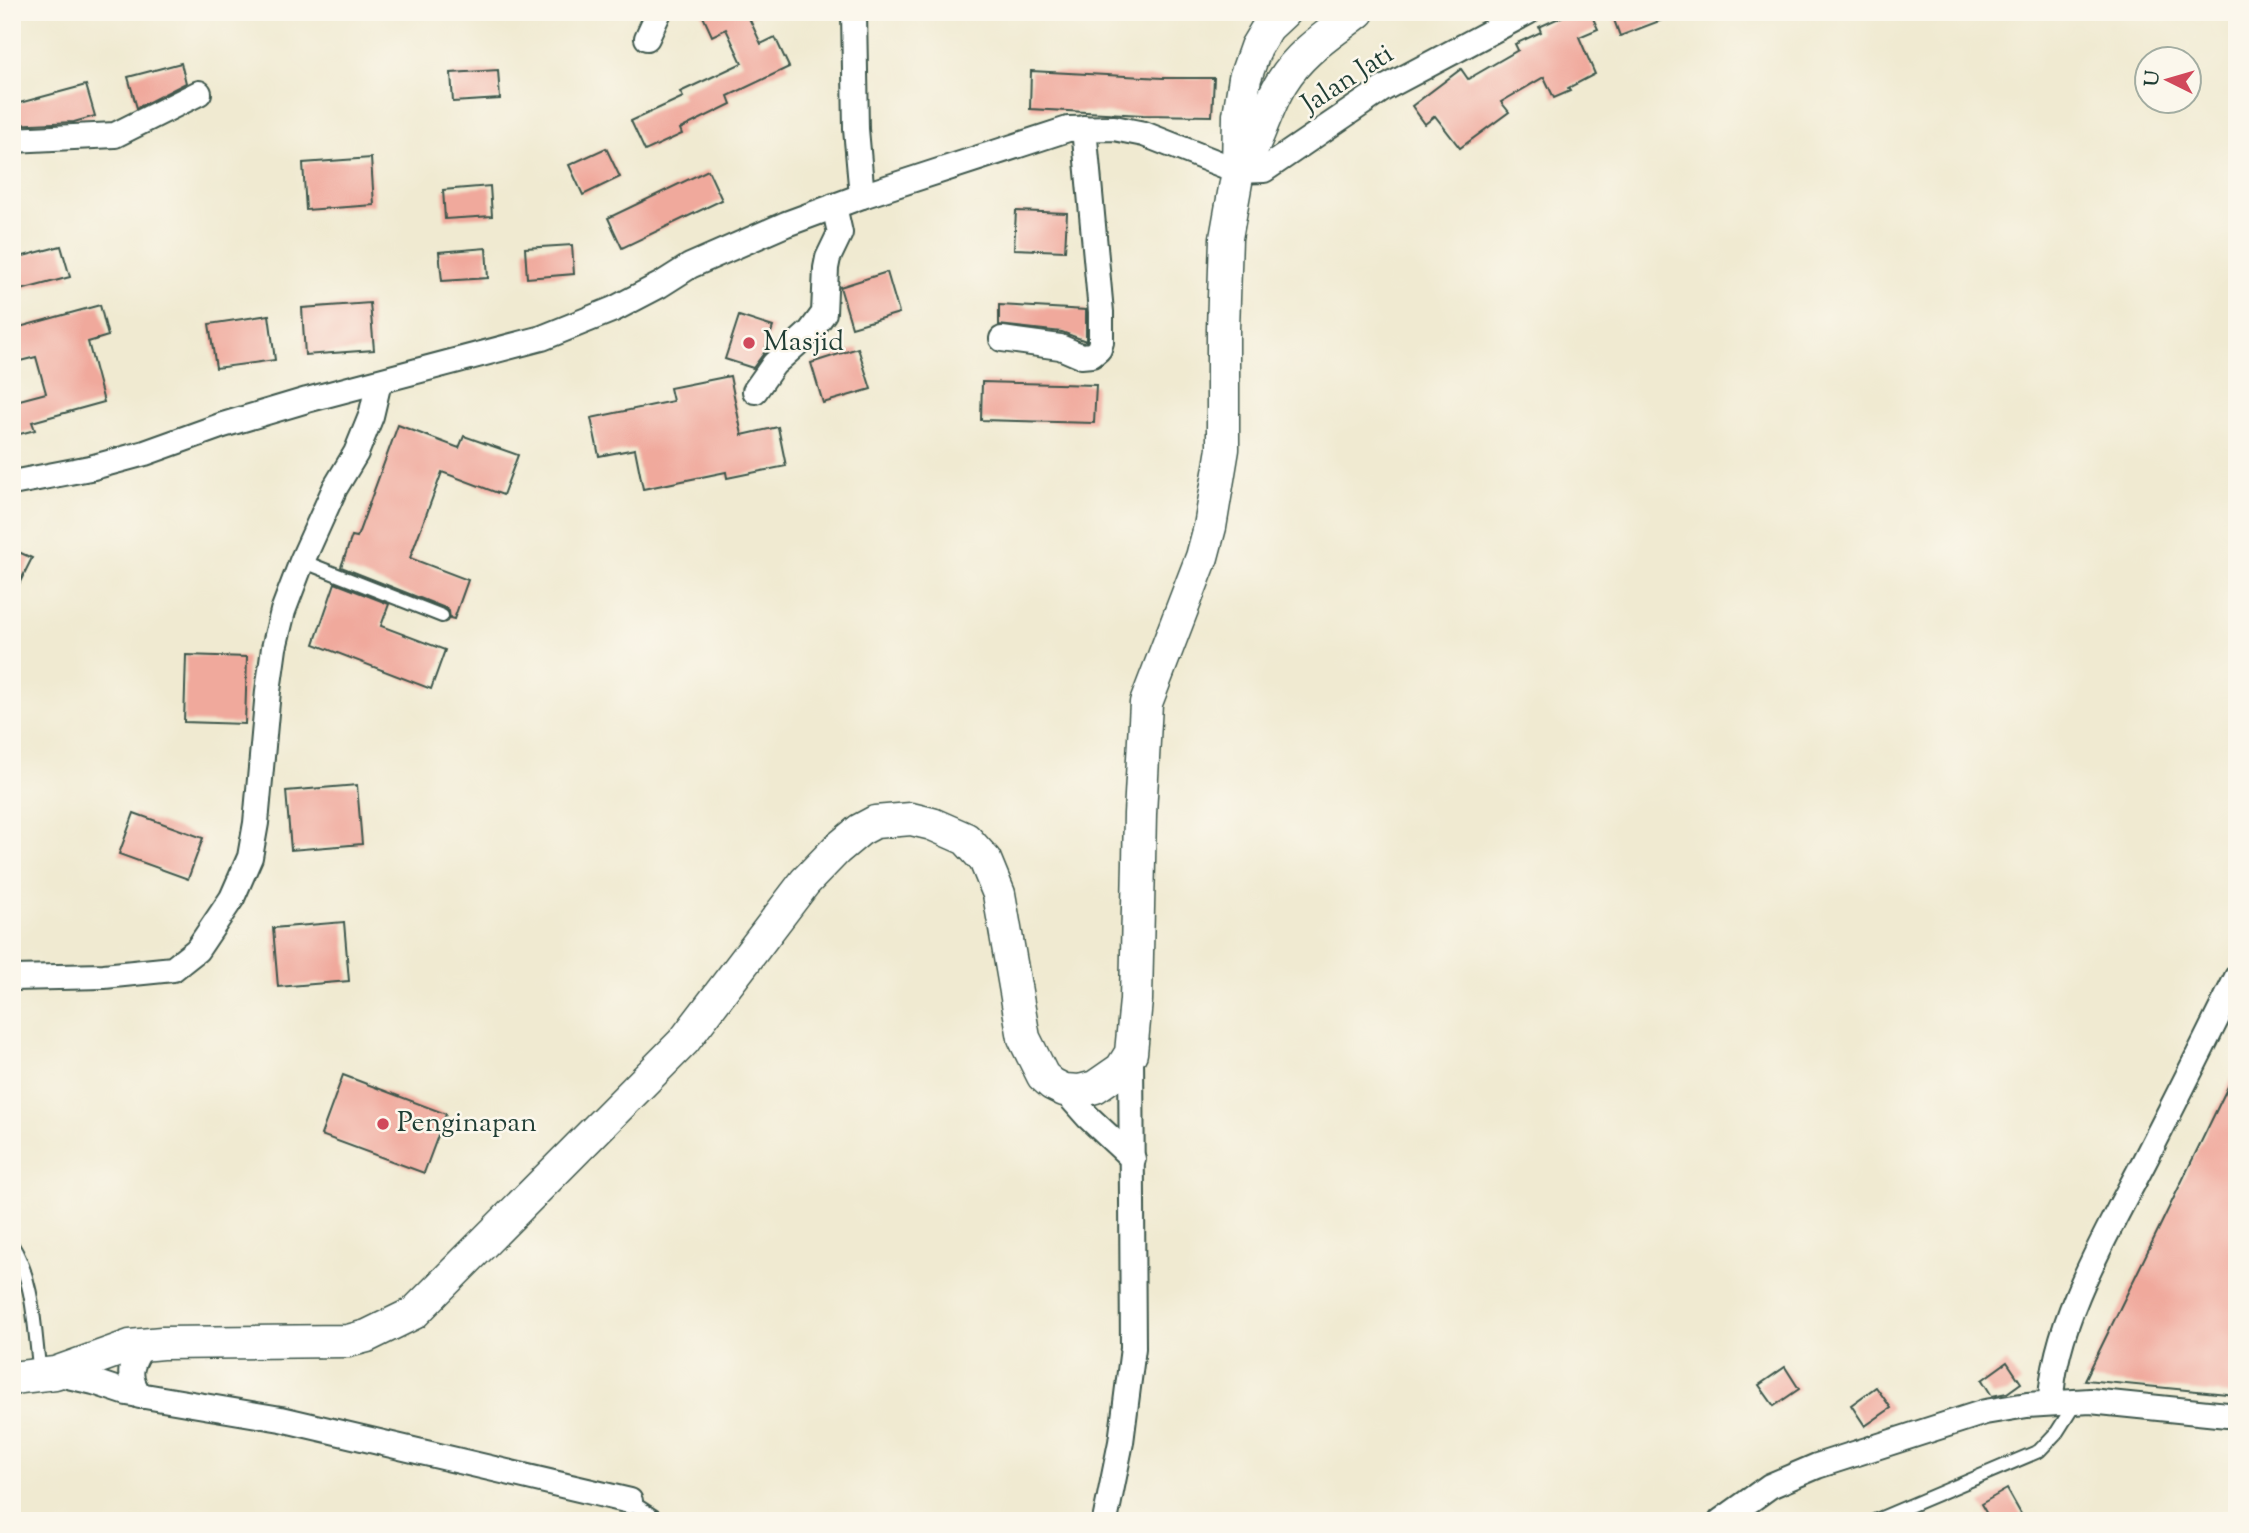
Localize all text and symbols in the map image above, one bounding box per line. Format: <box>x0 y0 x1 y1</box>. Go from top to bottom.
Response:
street label: Jalan Jati <box>1292 35 1402 126</box>
north arrow <box>2134 46 2204 116</box>
text: U <box>2139 69 2168 88</box>
place label: Masjid <box>763 323 844 363</box>
marker: Masjid <box>741 335 757 351</box>
place label: Penginapan <box>397 1104 537 1144</box>
marker: Penginapan <box>375 1116 391 1132</box>

